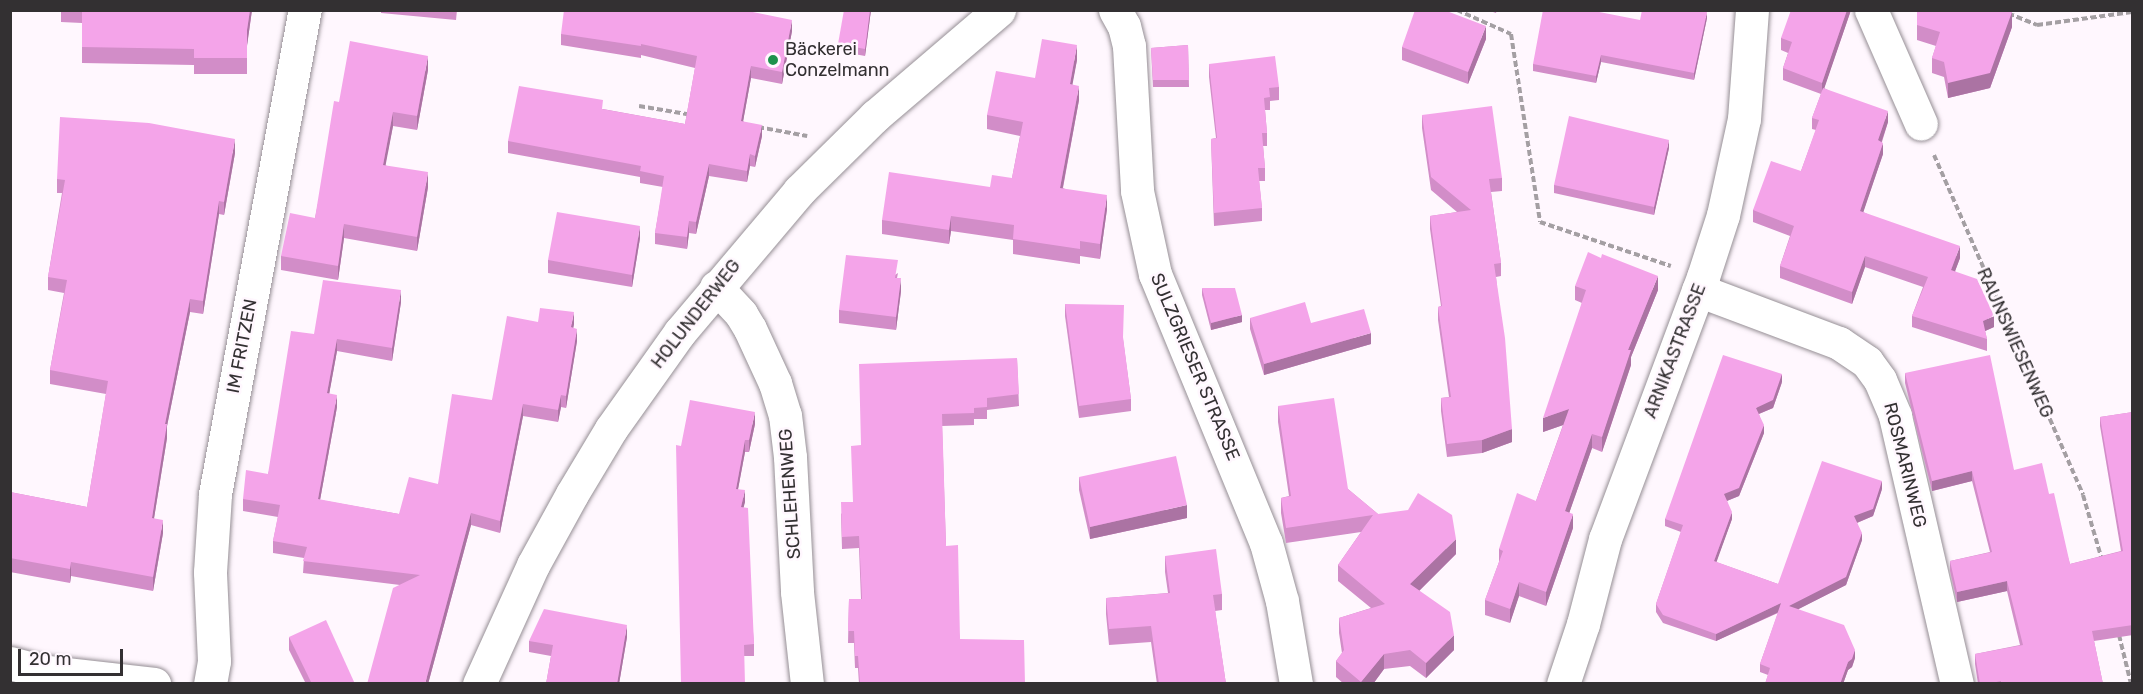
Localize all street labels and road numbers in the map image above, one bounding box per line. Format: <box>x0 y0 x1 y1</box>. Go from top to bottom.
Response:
street label: HOLUNDERWEG <box>647 255 745 373</box>
street label: RAUNSWIESENWEG <box>1972 265 2058 421</box>
street label: SULZGRIESER STRASSE <box>1146 270 1244 464</box>
street label: ARNIKASTRASSE <box>1639 281 1711 421</box>
street label: IM FRITZEN <box>222 297 262 395</box>
street label: ROSMARINWEG <box>1879 400 1931 530</box>
street label: SCHLEHENWEG <box>775 428 805 560</box>

